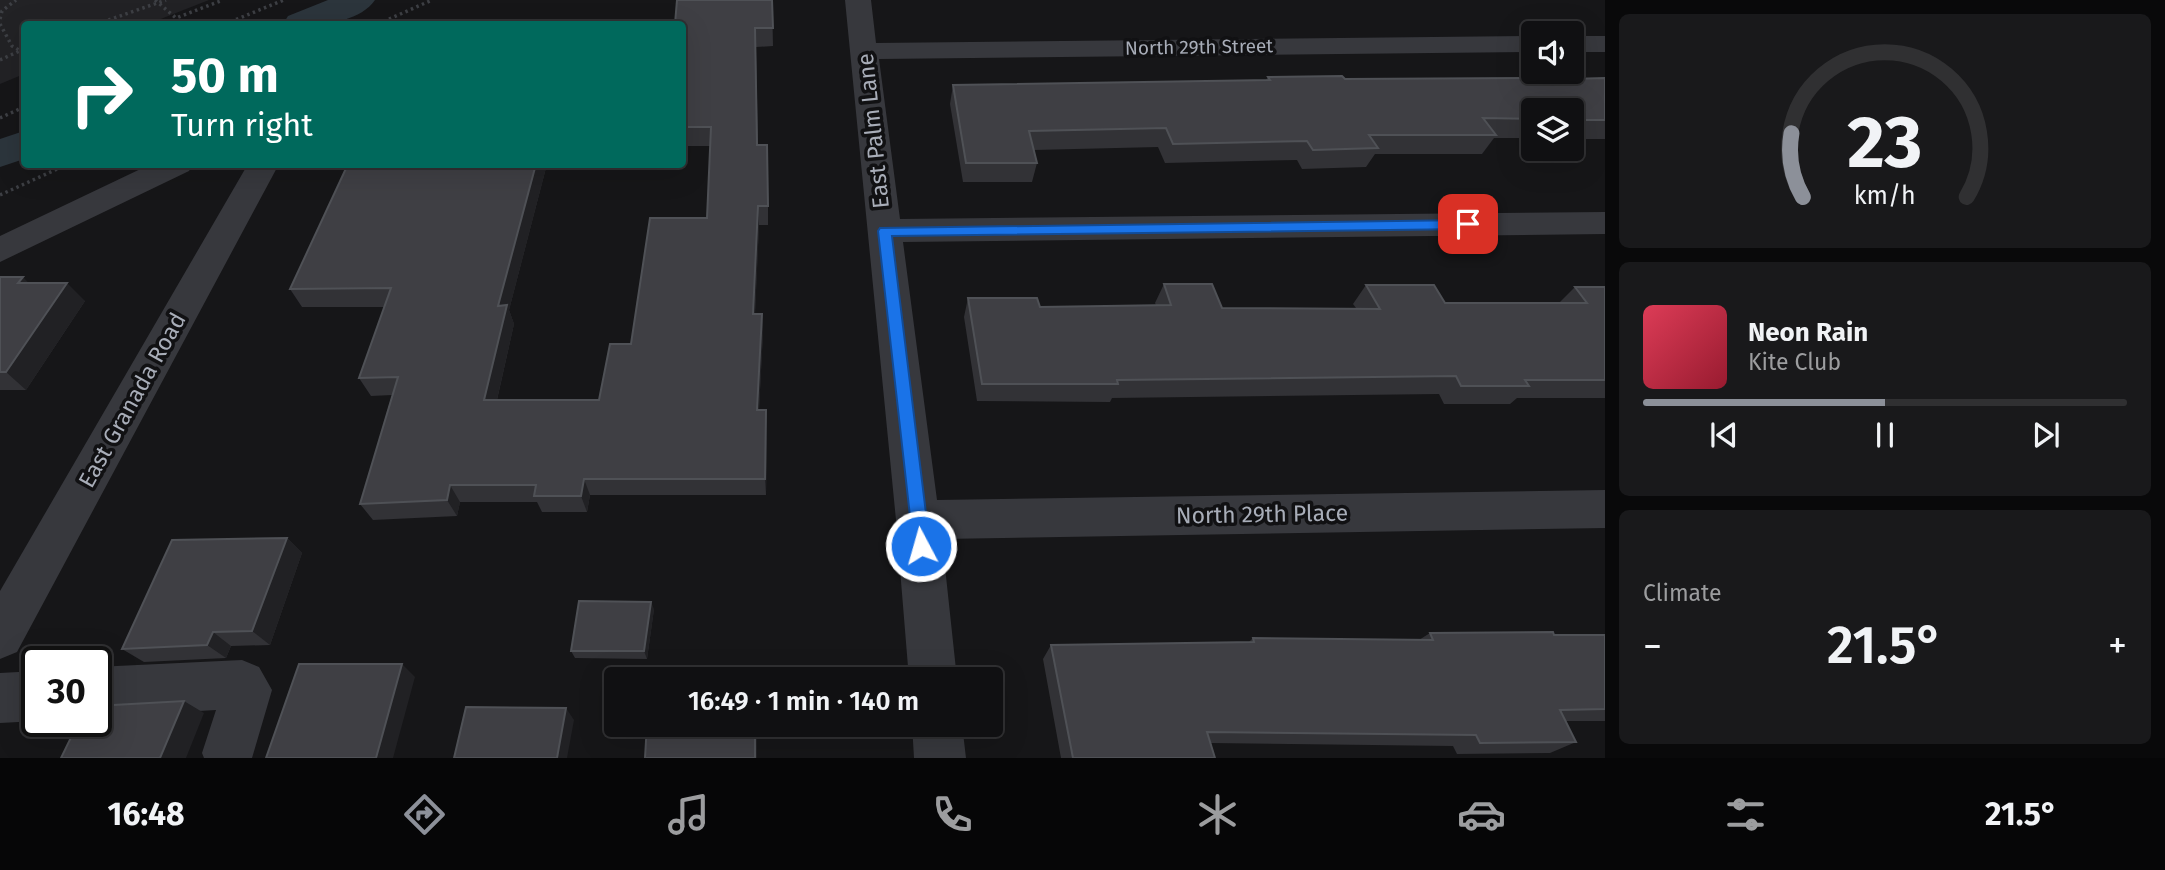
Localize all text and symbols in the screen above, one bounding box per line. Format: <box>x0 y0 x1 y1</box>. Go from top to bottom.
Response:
map controls <box>1521 21 1584 161</box>
button: sound <box>1521 21 1584 84</box>
street label: North 29th Street <box>1125 34 1273 60</box>
text: 50 m <box>171 46 279 105</box>
icon: right <box>56 49 147 140</box>
street label: East Palm Lane <box>851 52 895 210</box>
button: layers <box>1521 98 1584 161</box>
text: 23 <box>1847 99 1923 186</box>
text: Turn right <box>171 106 313 144</box>
text: km/h <box>1854 181 1916 211</box>
pin <box>1438 194 1498 254</box>
icon: arrive <box>1449 205 1487 243</box>
street label: East Granada Road <box>72 308 192 492</box>
text: Neon Rain <box>1748 317 1868 348</box>
text: Kite Club <box>1748 348 1841 376</box>
icon: previous <box>1705 416 1743 454</box>
icon: pause <box>1866 416 1904 454</box>
icon: next <box>2027 416 2065 454</box>
street label: North 29th Place <box>1176 498 1348 530</box>
position arrow <box>884 509 958 583</box>
text: Climate <box>1643 579 1722 607</box>
text: 21.5° <box>1827 614 1943 677</box>
text: − <box>1643 623 1662 669</box>
text: + <box>2108 623 2127 669</box>
speed limit sign: 30 <box>21 646 112 737</box>
text: 16:49 · 1 min · 140 m <box>688 686 919 717</box>
icon: directions <box>400 790 449 839</box>
icon: music <box>664 790 713 839</box>
icon: phone <box>928 790 977 839</box>
icon: climate <box>1193 790 1242 839</box>
icon: car <box>1457 790 1506 839</box>
icon: filters <box>1721 790 1770 839</box>
text: 16:48 <box>108 795 185 833</box>
text: 21.5° <box>1985 795 2057 833</box>

